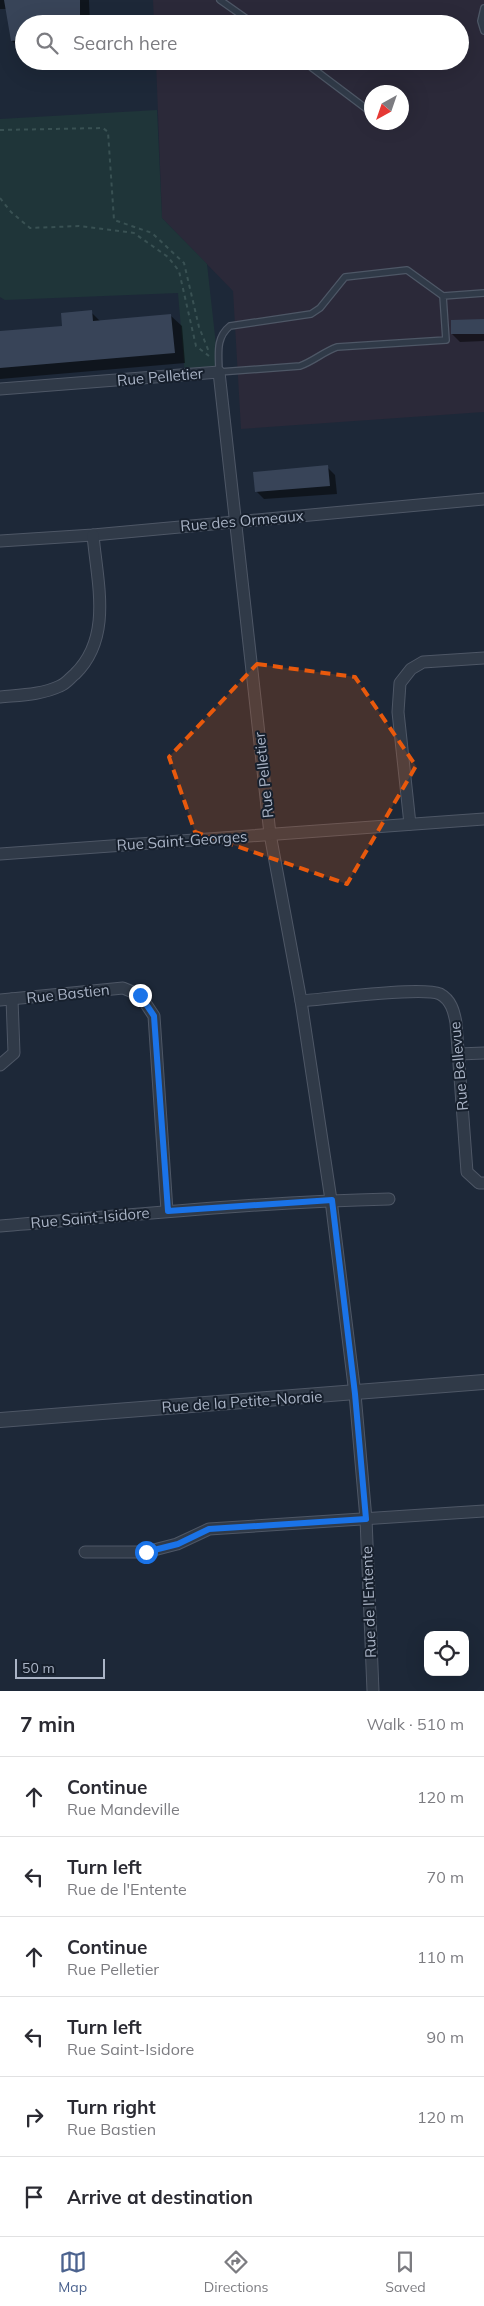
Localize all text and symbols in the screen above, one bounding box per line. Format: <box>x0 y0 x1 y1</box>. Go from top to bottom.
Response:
search box <box>15 15 469 70</box>
icon: search <box>33 29 61 57</box>
text: Search here <box>73 31 177 55</box>
north arrow <box>364 85 409 130</box>
street label: Rue Pelletier <box>116 363 204 390</box>
street label: Rue des Ormeaux <box>180 506 304 535</box>
street label: Rue Pelletier <box>249 731 277 819</box>
street label: Rue Saint-Georges <box>116 826 248 855</box>
street label: Rue Bastien <box>25 980 110 1007</box>
route end <box>129 984 152 1007</box>
street label: Rue Bellevue <box>445 1021 472 1111</box>
street label: Rue Saint-Isidore <box>30 1203 150 1232</box>
street label: Rue de la Petite-Noraie <box>161 1386 323 1417</box>
route start <box>135 1541 158 1564</box>
street label: Rue de l'Entente <box>357 1546 380 1658</box>
map controls <box>424 1631 469 1676</box>
button: locate <box>424 1631 469 1676</box>
scale bar <box>15 1656 105 1679</box>
text: 50 m <box>22 1659 55 1677</box>
text: 7 min <box>20 1711 75 1737</box>
text: Walk · 510 m <box>366 1714 464 1734</box>
text: Continue <box>67 1775 147 1799</box>
icon: ahead <box>20 1783 48 1811</box>
text: 120 m <box>417 1787 464 1807</box>
text: Rue Mandeville <box>67 1799 180 1819</box>
text: Turn left <box>67 1855 142 1879</box>
icon: left <box>20 1863 48 1891</box>
text: 70 m <box>427 1867 464 1887</box>
text: Rue de l'Entente <box>67 1879 187 1899</box>
text: Continue <box>67 1935 147 1959</box>
icon: ahead <box>20 1943 48 1971</box>
text: 110 m <box>417 1947 464 1967</box>
text: Rue Pelletier <box>67 1959 159 1979</box>
text: Turn left <box>67 2015 142 2039</box>
icon: left <box>20 2023 48 2051</box>
text: 90 m <box>427 2027 464 2047</box>
text: Rue Saint-Isidore <box>67 2039 194 2059</box>
text: Turn right <box>67 2095 156 2119</box>
icon: right <box>20 2103 48 2131</box>
text: 120 m <box>417 2107 464 2127</box>
text: Rue Bastien <box>67 2119 156 2139</box>
icon: arrive <box>20 2183 48 2211</box>
text: Arrive at destination <box>67 2185 253 2209</box>
tab: Map <box>58 2248 87 2296</box>
tab: Directions <box>204 2248 269 2296</box>
tab: Saved <box>385 2248 426 2296</box>

